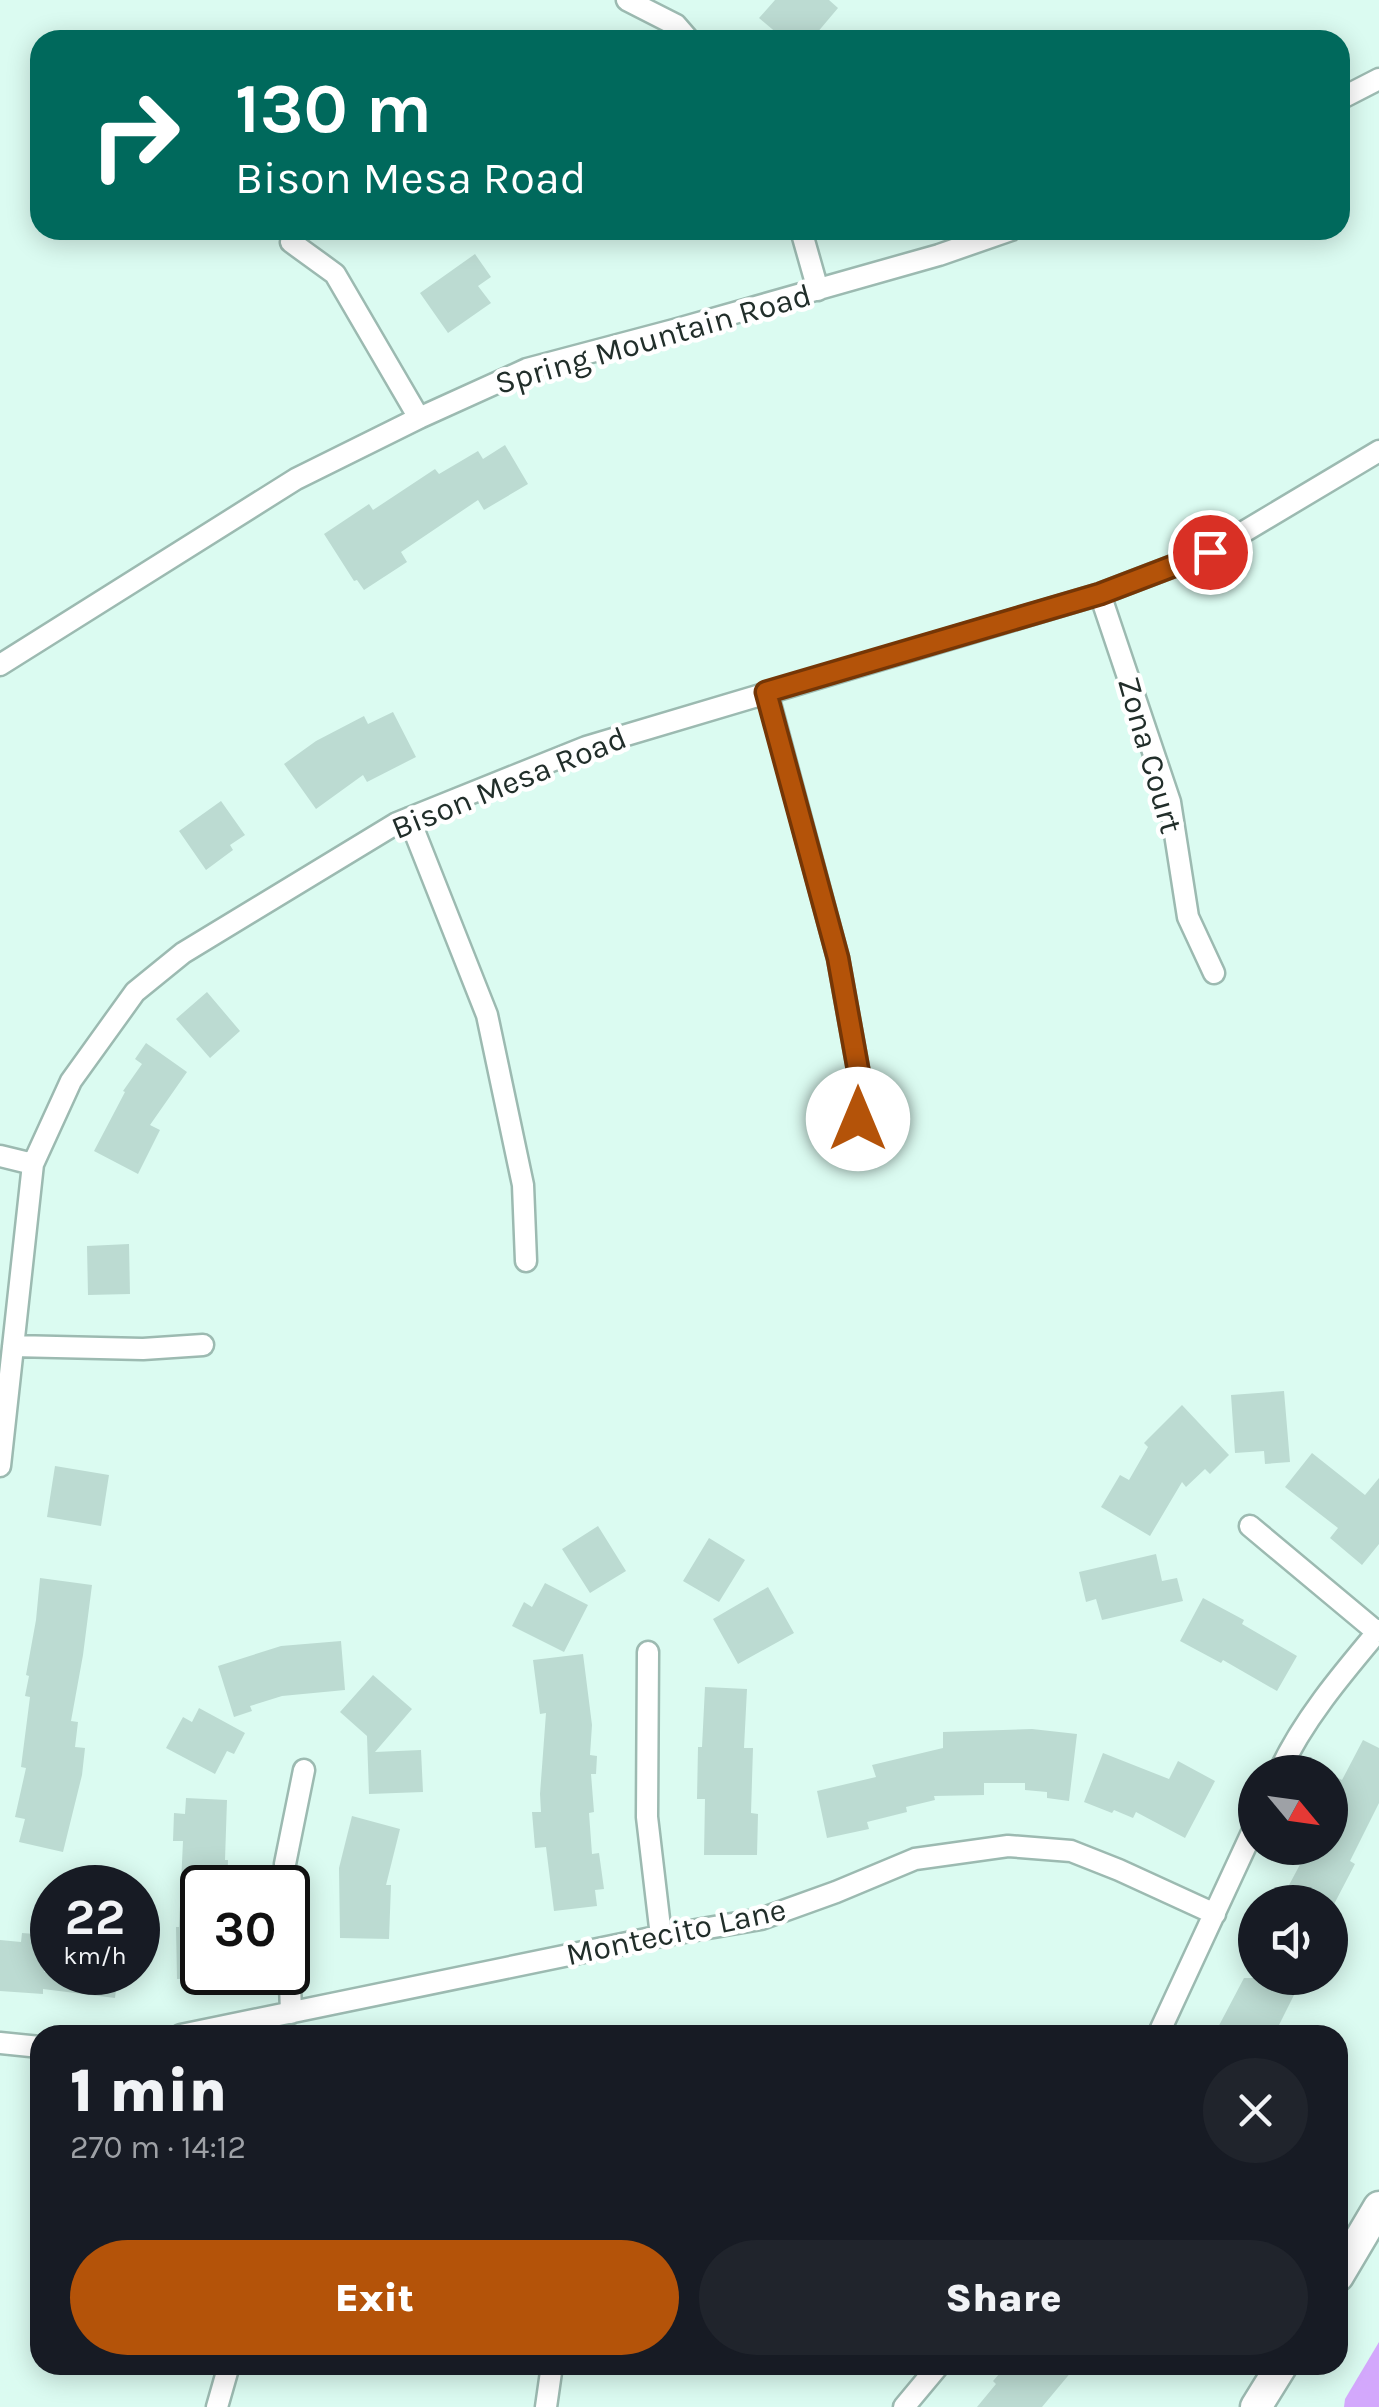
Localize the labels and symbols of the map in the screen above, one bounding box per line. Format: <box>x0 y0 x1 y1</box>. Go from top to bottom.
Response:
street label: Spring Mountain Road <box>491 276 815 402</box>
pin <box>1168 510 1253 595</box>
street label: Zona Court <box>1110 673 1190 837</box>
street label: Bison Mesa Road <box>386 719 632 847</box>
position arrow <box>806 1067 910 1171</box>
north arrow <box>1238 1755 1348 1865</box>
speed limit sign: 30 <box>180 1865 310 1995</box>
street label: Montecito Lane <box>563 1891 789 1973</box>

